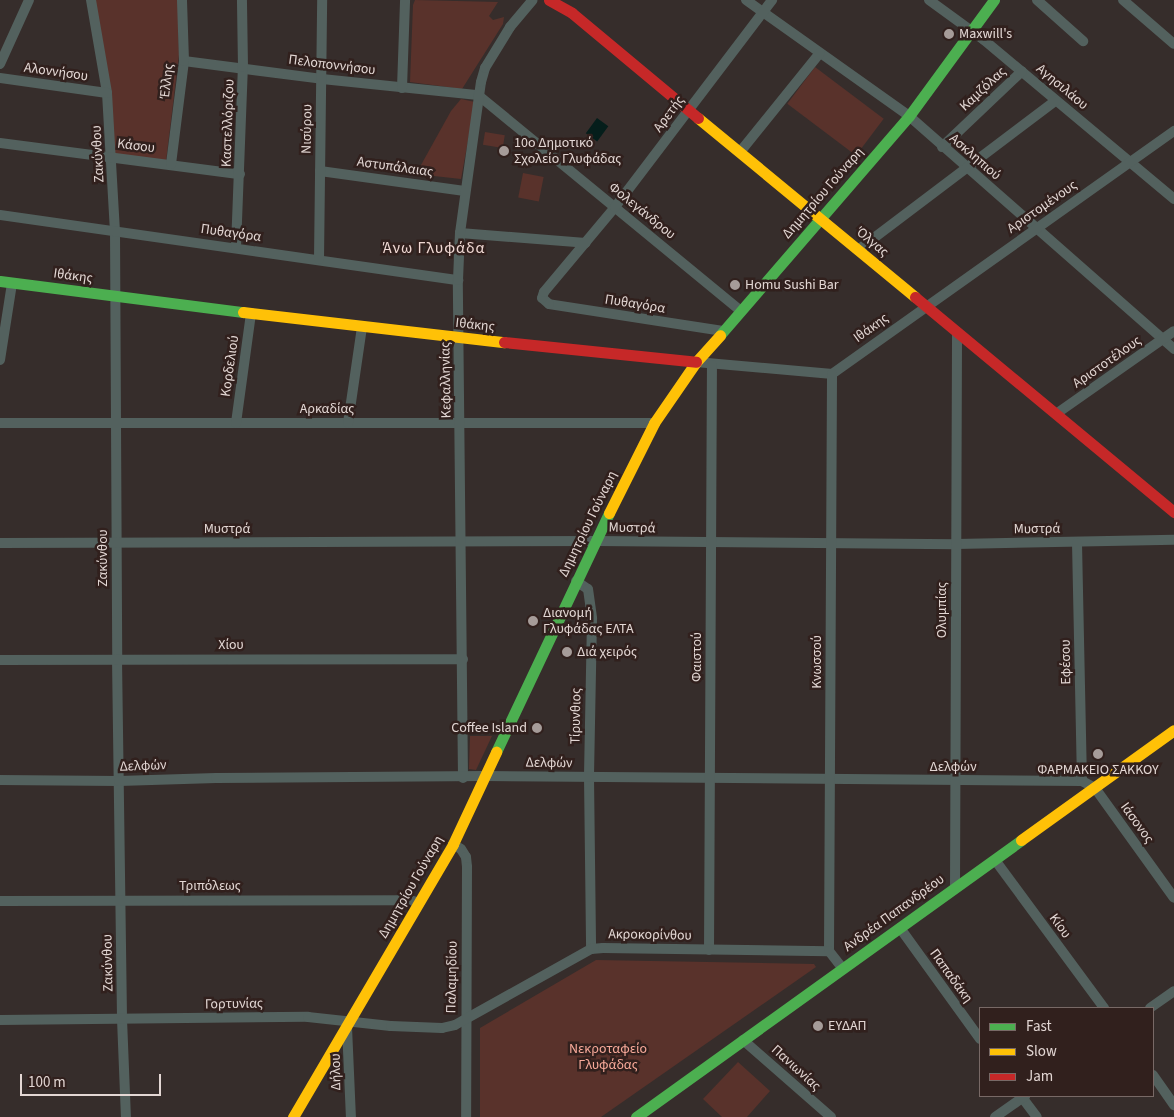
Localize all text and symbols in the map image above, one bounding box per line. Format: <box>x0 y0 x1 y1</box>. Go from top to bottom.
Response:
place label: Maxwill's <box>959 26 1012 42</box>
marker: Maxwill's <box>943 28 955 40</box>
street label: Πελοποννήσου <box>288 51 376 79</box>
street label: Αλοννήσου <box>23 59 89 85</box>
street label: Αγησιλάου <box>1033 61 1091 113</box>
street label: Έλλης <box>157 62 177 100</box>
street label: Καμζόλας <box>956 63 1010 115</box>
street label: Καστελλόριζου <box>218 79 238 167</box>
street label: Αρετής <box>650 92 688 136</box>
street label: Νισύρου <box>298 104 316 154</box>
street label: Ζακύνθου <box>88 125 108 183</box>
street label: Ασκληπιού <box>946 130 1004 184</box>
street label: Κάσου <box>116 135 156 157</box>
place label: 10o Δημοτικό Σχολείο Γλυφάδας <box>514 135 621 168</box>
street label: Δημητρίου Γούναρη <box>779 144 867 242</box>
marker: 10o Δημοτικό Σχολείο Γλυφάδας <box>498 145 510 157</box>
street label: Αστυπάλαιας <box>356 153 434 181</box>
street label: Αριστομένους <box>1004 177 1080 237</box>
street label: Φολεγάνδρου <box>605 179 679 243</box>
street label: Πυθαγόρα <box>200 220 262 246</box>
street label: Όλγας <box>852 224 892 260</box>
district label: Άνω Γλυφάδα <box>381 238 487 258</box>
street label: Ιθάκης <box>52 265 94 287</box>
place label: Homu Sushi Bar <box>745 277 839 293</box>
marker: Homu Sushi Bar <box>729 279 741 291</box>
street label: Πυθαγόρα <box>604 291 666 317</box>
street label: Ιθάκης <box>850 310 892 346</box>
street label: Ιθάκης <box>455 315 495 335</box>
street label: Αριστοτέλους <box>1069 332 1145 392</box>
street label: Κορδελιού <box>217 334 243 398</box>
street label: Κεφαλληνίας <box>437 342 455 418</box>
street label: Αρκαδίας <box>300 401 354 417</box>
street label: Δημητρίου Γούναρη <box>555 468 621 580</box>
street label: Μυστρά <box>609 519 655 537</box>
street label: Μυστρά <box>1014 520 1060 538</box>
street label: Μυστρά <box>204 521 250 537</box>
street label: Ζακύνθου <box>95 529 111 587</box>
street label: Ολυμπίας <box>934 582 950 638</box>
place label: Διανομή Γλυφάδας ΕΛΤΑ <box>543 605 634 638</box>
marker: Διανομή Γλυφάδας ΕΛΤΑ <box>527 615 539 627</box>
street label: Φαιστού <box>689 632 705 682</box>
street label: Κνωσσού <box>809 635 825 689</box>
street label: Χίου <box>218 637 244 653</box>
street label: Εφέσου <box>1057 639 1075 685</box>
place label: Διά χειρός <box>577 644 637 660</box>
marker: Διά χειρός <box>561 646 573 658</box>
street label: Τίρυνθιος <box>567 688 585 744</box>
place label: Coffee Island <box>451 720 527 736</box>
marker: Coffee Island <box>531 722 543 734</box>
marker: ΦΑΡΜΑΚΕΙΟ ΣΑΚΚΟΥ <box>1092 748 1104 760</box>
street label: Δελφών <box>525 754 573 772</box>
street label: Δελφών <box>119 757 167 775</box>
street label: Δελφών <box>929 759 977 775</box>
place label: ΦΑΡΜΑΚΕΙΟ ΣΑΚΚΟΥ <box>1037 762 1159 778</box>
street label: Ιάσονος <box>1117 799 1157 847</box>
street label: Δημητρίου Γούναρη <box>375 833 447 941</box>
street label: Ανδρέα Παπανδρέου <box>840 871 948 955</box>
street label: Τριπόλεως <box>179 878 241 894</box>
street label: Κίου <box>1045 910 1075 942</box>
street label: Ακροκορίνθου <box>608 926 692 944</box>
street label: Ζακύνθου <box>99 934 117 992</box>
street label: Παλαμηδίου <box>443 941 461 1013</box>
street label: Παπαδάκη <box>926 946 976 1006</box>
street label: Γορτυνίας <box>205 995 263 1013</box>
legend <box>979 1007 1154 1097</box>
text: Fast <box>1026 1016 1052 1037</box>
place label: ΕΥΔΑΠ <box>828 1018 867 1034</box>
marker: ΕΥΔΑΠ <box>812 1020 824 1032</box>
park label: Νεκροταφείο Γλυφάδας <box>569 1041 647 1074</box>
street label: Πανιωνίας <box>768 1041 824 1095</box>
text: Slow <box>1026 1041 1057 1062</box>
street label: Δήλου <box>327 1053 345 1091</box>
scale bar <box>22 1064 164 1096</box>
text: Jam <box>1026 1066 1053 1087</box>
text: 100 m <box>28 1072 66 1093</box>

